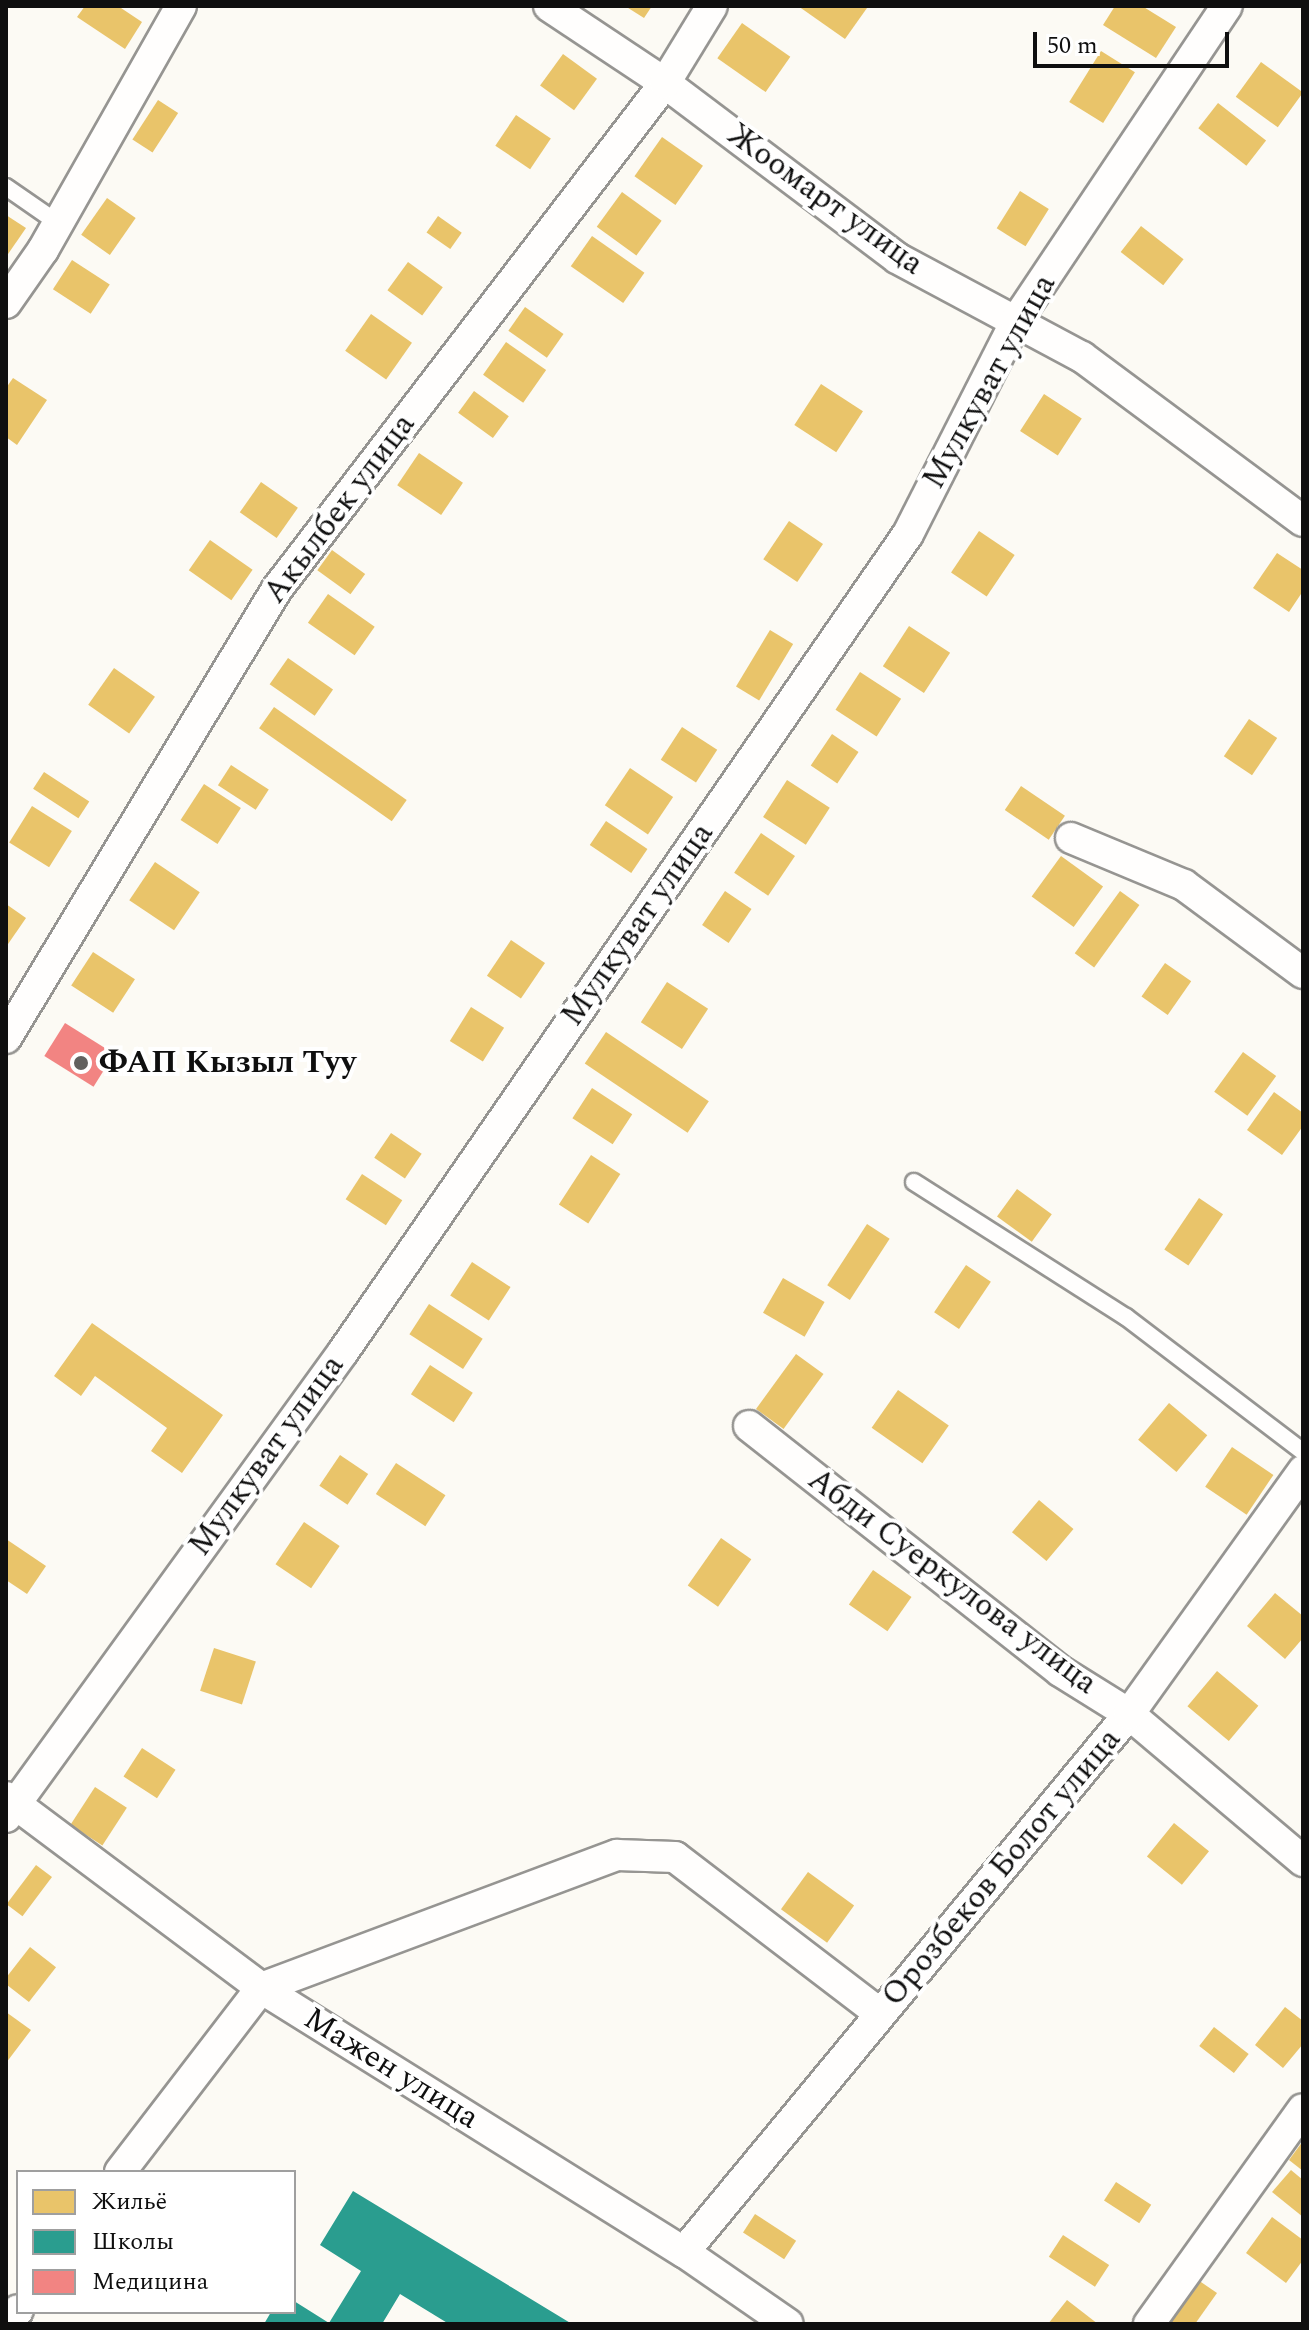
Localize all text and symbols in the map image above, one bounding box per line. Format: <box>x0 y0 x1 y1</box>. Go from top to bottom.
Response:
scale bar <box>1037 16 1233 66</box>
text: 50 m <box>1047 28 1098 64</box>
street label: Жоомарт улица <box>720 116 930 284</box>
street label: Мулкуват улица <box>915 268 1065 496</box>
street label: Акылбек улица <box>256 407 424 611</box>
street label: Мулкуват улица <box>554 816 722 1034</box>
place label: ФАП Кызыл Туу <box>99 1044 356 1082</box>
marker: ФАП Кызыл Туу <box>70 1052 92 1074</box>
street label: Мулкуват улица <box>181 1348 353 1564</box>
street label: Абди Суеркулова улица <box>800 1461 1104 1703</box>
street label: Орозбеков Болот улица <box>875 1721 1129 2015</box>
street label: Мажен улица <box>296 2000 486 2138</box>
legend <box>16 2170 296 2314</box>
text: Жильё <box>92 2184 167 2220</box>
text: Школы <box>92 2224 174 2260</box>
text: Медицина <box>92 2264 208 2300</box>

